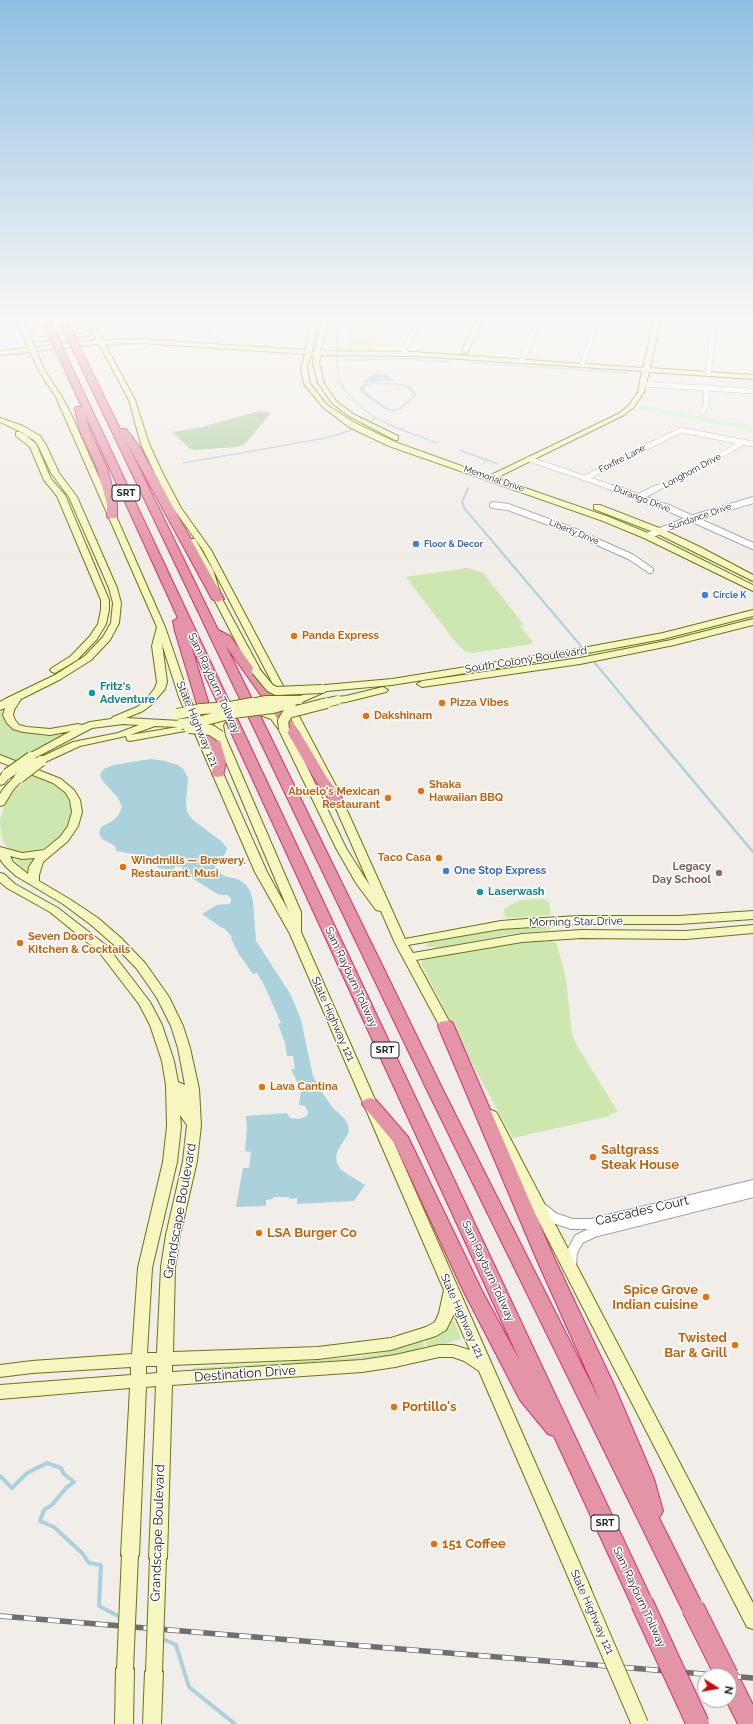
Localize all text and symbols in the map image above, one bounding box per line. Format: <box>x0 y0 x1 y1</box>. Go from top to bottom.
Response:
street label: Foxfire Lane <box>597 443 647 475</box>
street label: Longhorn Drive <box>661 451 723 491</box>
street label: Memorial Drive <box>462 464 526 494</box>
street label: Durango Drive <box>612 483 672 515</box>
road number: SRT <box>112 485 140 501</box>
street label: Sundance Drive <box>667 501 733 533</box>
street label: Liberty Drive <box>547 517 601 547</box>
marker: Floor & Decor <box>411 539 421 549</box>
place label: Floor & Decor <box>424 539 483 549</box>
marker: Circle K <box>700 590 710 600</box>
place label: Circle K <box>713 590 746 600</box>
place label: Panda Express <box>302 629 379 643</box>
street label: Sam Rayburn Tollway <box>185 631 243 735</box>
marker: Panda Express <box>289 631 299 641</box>
street label: South Colony Boulevard <box>464 644 588 676</box>
street label: State Highway 121 <box>173 679 221 769</box>
place label: Fritz's Adventure <box>100 680 155 706</box>
marker: Fritz's Adventure <box>87 688 97 698</box>
place label: Pizza Vibes <box>450 696 509 710</box>
marker: Pizza Vibes <box>437 698 447 708</box>
place label: Dakshinam <box>374 709 432 723</box>
marker: Dakshinam <box>361 711 371 721</box>
place label: Shaka Hawaiian BBQ <box>429 778 503 804</box>
place label: Abuelo's Mexican Restaurant <box>288 785 380 811</box>
marker: Shaka Hawaiian BBQ <box>416 786 426 796</box>
marker: Abuelo's Mexican Restaurant <box>383 793 393 803</box>
place label: Taco Casa <box>378 851 431 865</box>
marker: Taco Casa <box>434 853 444 863</box>
place label: Windmills — Brewery. Restaurant. Musi <box>131 854 246 880</box>
place label: Legacy Day School <box>652 860 711 886</box>
marker: Windmills — Brewery. Restaurant. Musi <box>118 862 128 872</box>
place label: One Stop Express <box>454 864 546 878</box>
marker: One Stop Express <box>441 866 451 876</box>
marker: Legacy Day School <box>714 868 724 878</box>
place label: Laserwash <box>488 885 544 899</box>
marker: Laserwash <box>475 887 485 897</box>
street label: Morning Star Drive <box>529 915 623 929</box>
street label: Sam Rayburn Tollway <box>322 925 380 1029</box>
place label: Seven Doors Kitchen & Cocktails <box>28 930 130 956</box>
marker: Seven Doors Kitchen & Cocktails <box>15 938 25 948</box>
street label: State Highway 121 <box>308 975 358 1063</box>
road number: SRT <box>371 1042 399 1058</box>
place label: Lava Cantina <box>270 1080 338 1094</box>
marker: Lava Cantina <box>257 1082 267 1092</box>
street label: Grandscape Boulevard <box>160 1142 200 1280</box>
place label: Saltgrass Steak House <box>601 1142 679 1173</box>
marker: Saltgrass Steak House <box>588 1152 598 1162</box>
street label: Cascades Court <box>594 1193 690 1229</box>
street label: Sam Rayburn Tollway <box>459 1219 517 1323</box>
place label: LSA Burger Co <box>267 1225 357 1241</box>
marker: LSA Burger Co <box>254 1228 264 1238</box>
street label: State Highway 121 <box>437 1272 487 1360</box>
place label: Spice Grove Indian cuisine <box>612 1282 698 1313</box>
marker: Spice Grove Indian cuisine <box>701 1292 711 1302</box>
place label: Twisted Bar & Grill <box>664 1330 727 1361</box>
marker: Twisted Bar & Grill <box>730 1340 740 1350</box>
street label: Destination Drive <box>194 1363 296 1385</box>
place label: Portillo's <box>402 1399 456 1415</box>
marker: Portillo's <box>389 1402 399 1412</box>
street label: Grandscape Boulevard <box>148 1464 168 1602</box>
road number: SRT <box>591 1515 619 1531</box>
place label: 151 Coffee <box>442 1536 506 1552</box>
marker: 151 Coffee <box>429 1539 439 1549</box>
street label: Sam Rayburn Tollway <box>610 1545 668 1649</box>
street label: State Highway 121 <box>567 1568 617 1656</box>
north arrow <box>697 1668 737 1708</box>
text: N <box>721 1685 735 1696</box>

